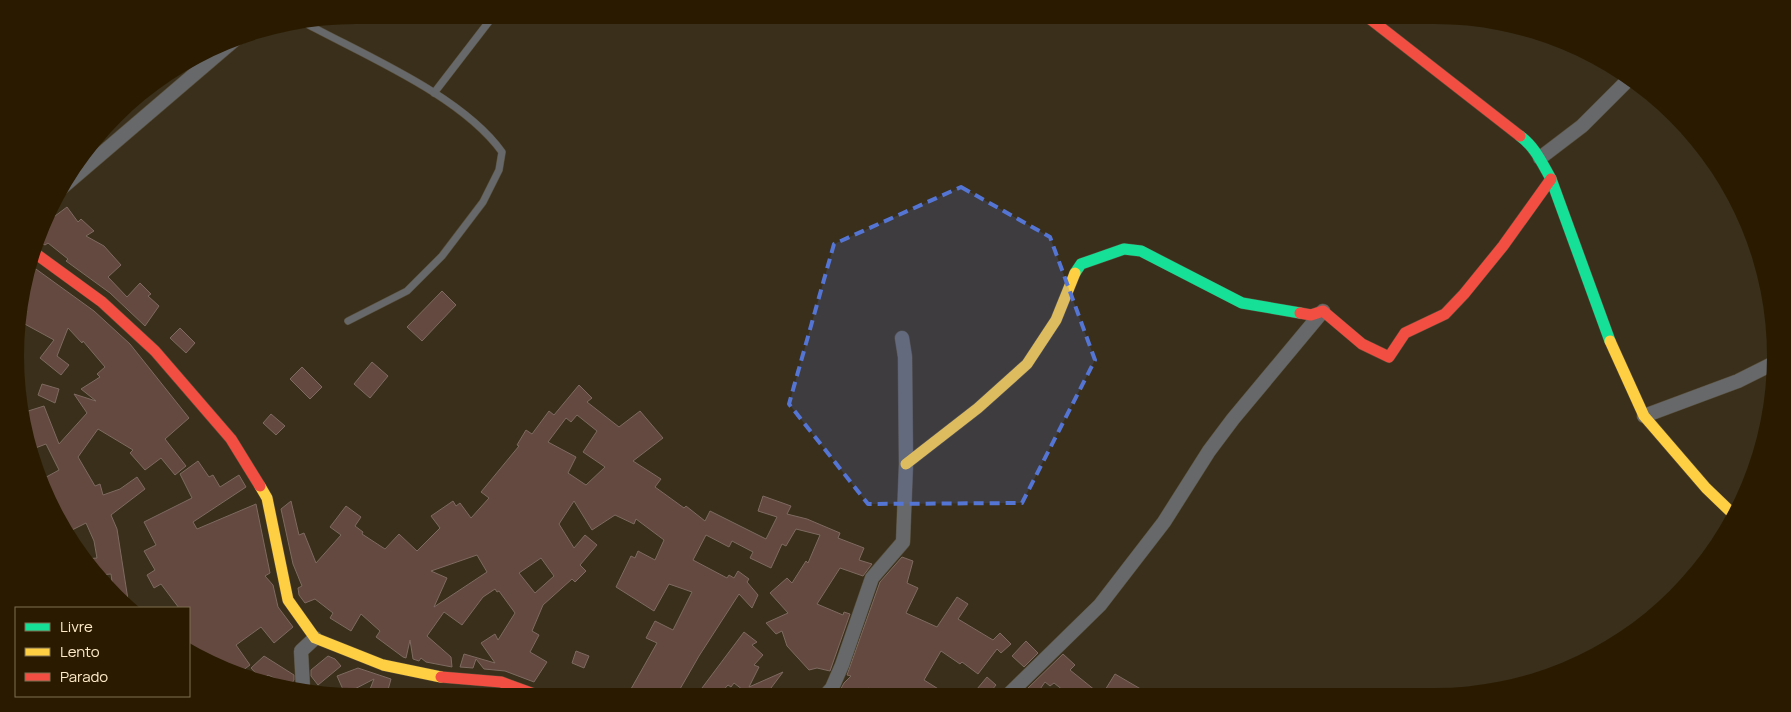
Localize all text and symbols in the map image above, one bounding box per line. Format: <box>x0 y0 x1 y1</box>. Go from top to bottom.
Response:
legend <box>15 607 190 697</box>
text: Livre <box>60 616 93 637</box>
text: Lento <box>60 641 100 662</box>
text: Parado <box>60 666 108 687</box>

